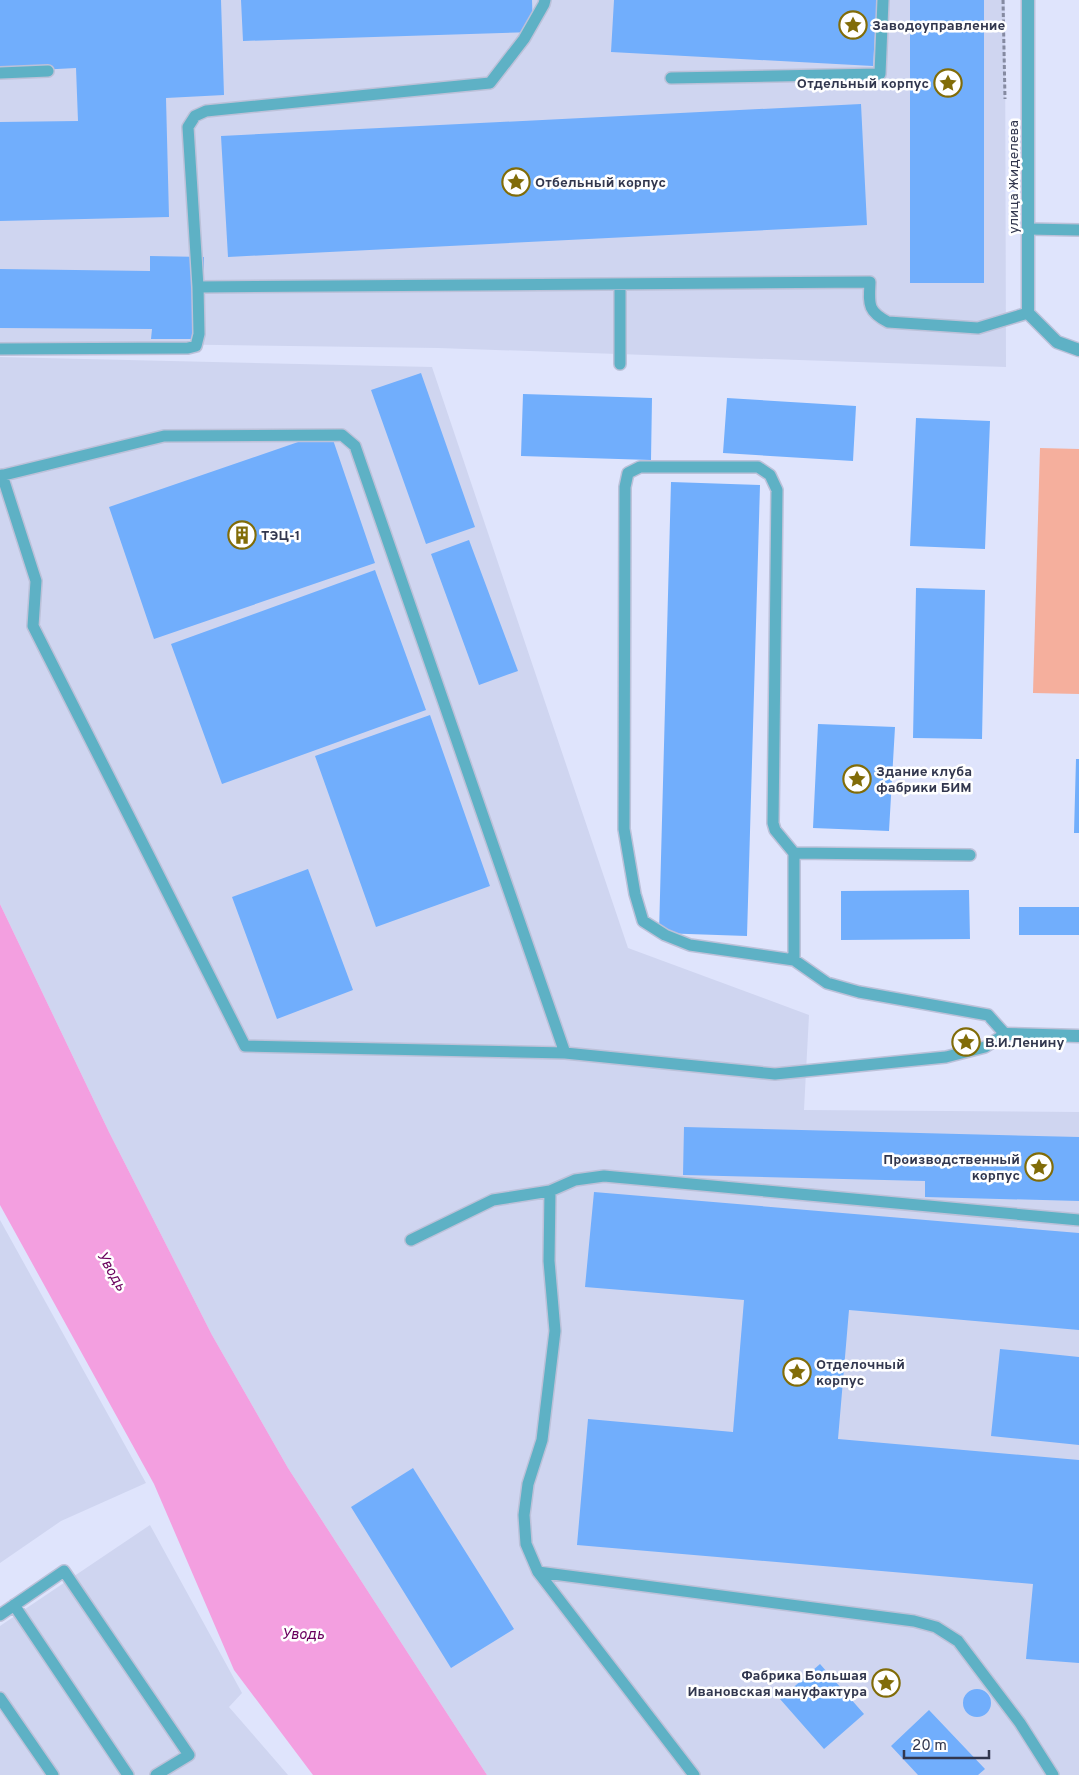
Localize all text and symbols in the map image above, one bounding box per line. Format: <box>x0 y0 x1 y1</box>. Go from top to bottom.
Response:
place icon: Заводоуправление <box>838 10 868 40</box>
place label: Заводоуправление <box>872 18 1005 35</box>
place icon: Отдельный корпус <box>933 68 963 98</box>
place label: Отдельный корпус <box>797 76 929 93</box>
street label: улица Жиделева <box>1006 120 1023 234</box>
place icon: Отбельный корпус <box>501 167 531 197</box>
place label: Отбельный корпус <box>535 175 666 192</box>
building icon: ТЭЦ-1 <box>227 520 257 550</box>
place label: ТЭЦ-1 <box>261 528 300 545</box>
place icon: Здание клуба фабрики БИМ <box>842 764 872 794</box>
place label: Здание клуба фабрики БИМ <box>876 764 972 797</box>
place icon: В.И.Ленину <box>951 1027 981 1057</box>
place label: В.И.Ленину <box>985 1035 1065 1052</box>
place label: Производственный корпус <box>883 1152 1020 1185</box>
place icon: Производственный корпус <box>1024 1152 1054 1182</box>
water label: Уводь <box>92 1249 130 1295</box>
place icon: Отделочный корпус <box>782 1357 812 1387</box>
place label: Отделочный корпус <box>816 1357 905 1390</box>
water label: Уводь <box>282 1626 324 1645</box>
place label: Фабрика Большая Ивановская мануфактура <box>687 1668 867 1701</box>
place icon: Фабрика Большая Ивановская мануфактура <box>871 1668 901 1698</box>
scale bar <box>904 1728 989 1760</box>
text: 20 m <box>912 1737 947 1756</box>

